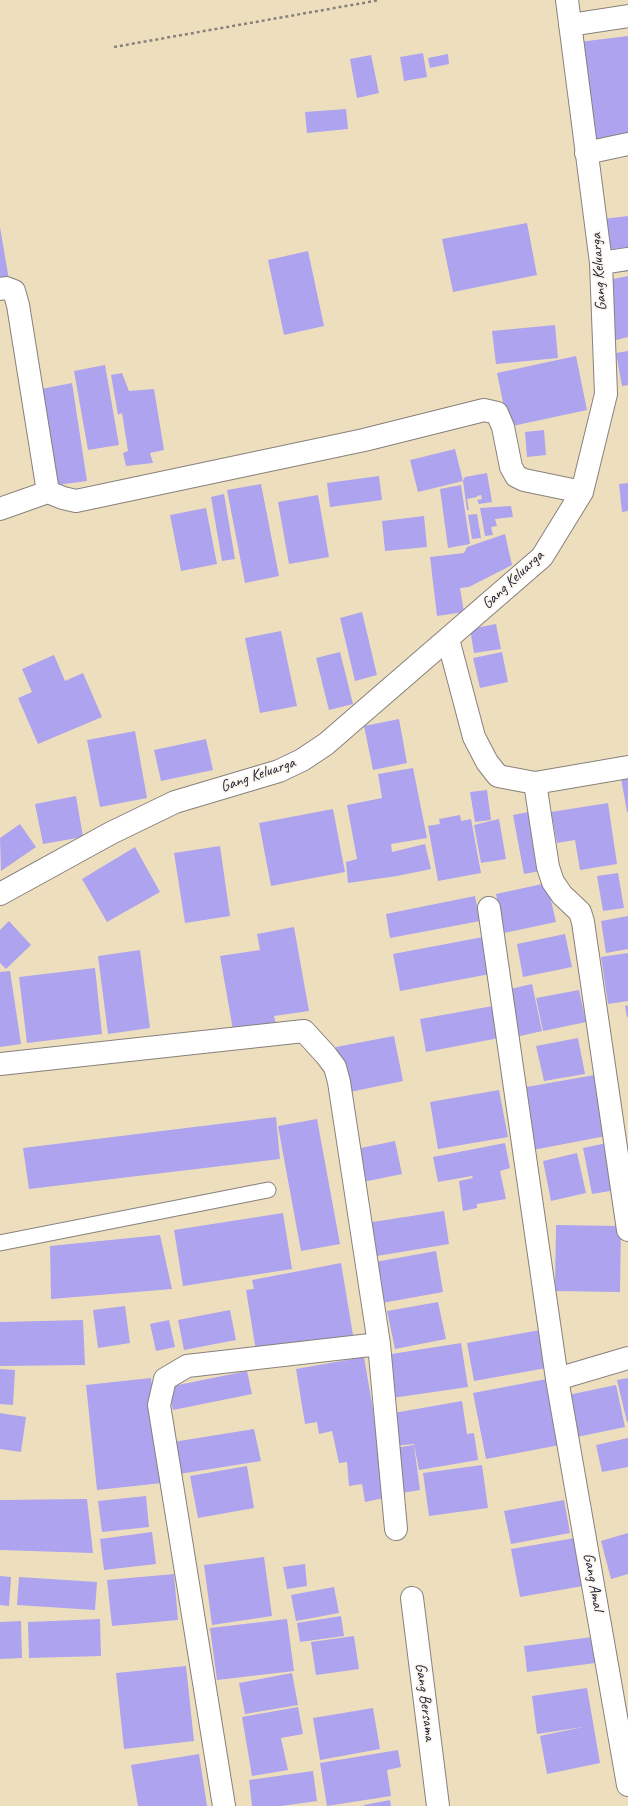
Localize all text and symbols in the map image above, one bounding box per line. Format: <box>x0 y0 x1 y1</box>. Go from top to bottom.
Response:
street label: Gang Keluarga <box>587 233 611 311</box>
street label: Gang Keluarga <box>478 546 548 614</box>
street label: Gang Keluarga <box>218 753 298 797</box>
street label: Gang Amal <box>578 1552 608 1612</box>
street label: Gang Bersama <box>411 1662 439 1742</box>

